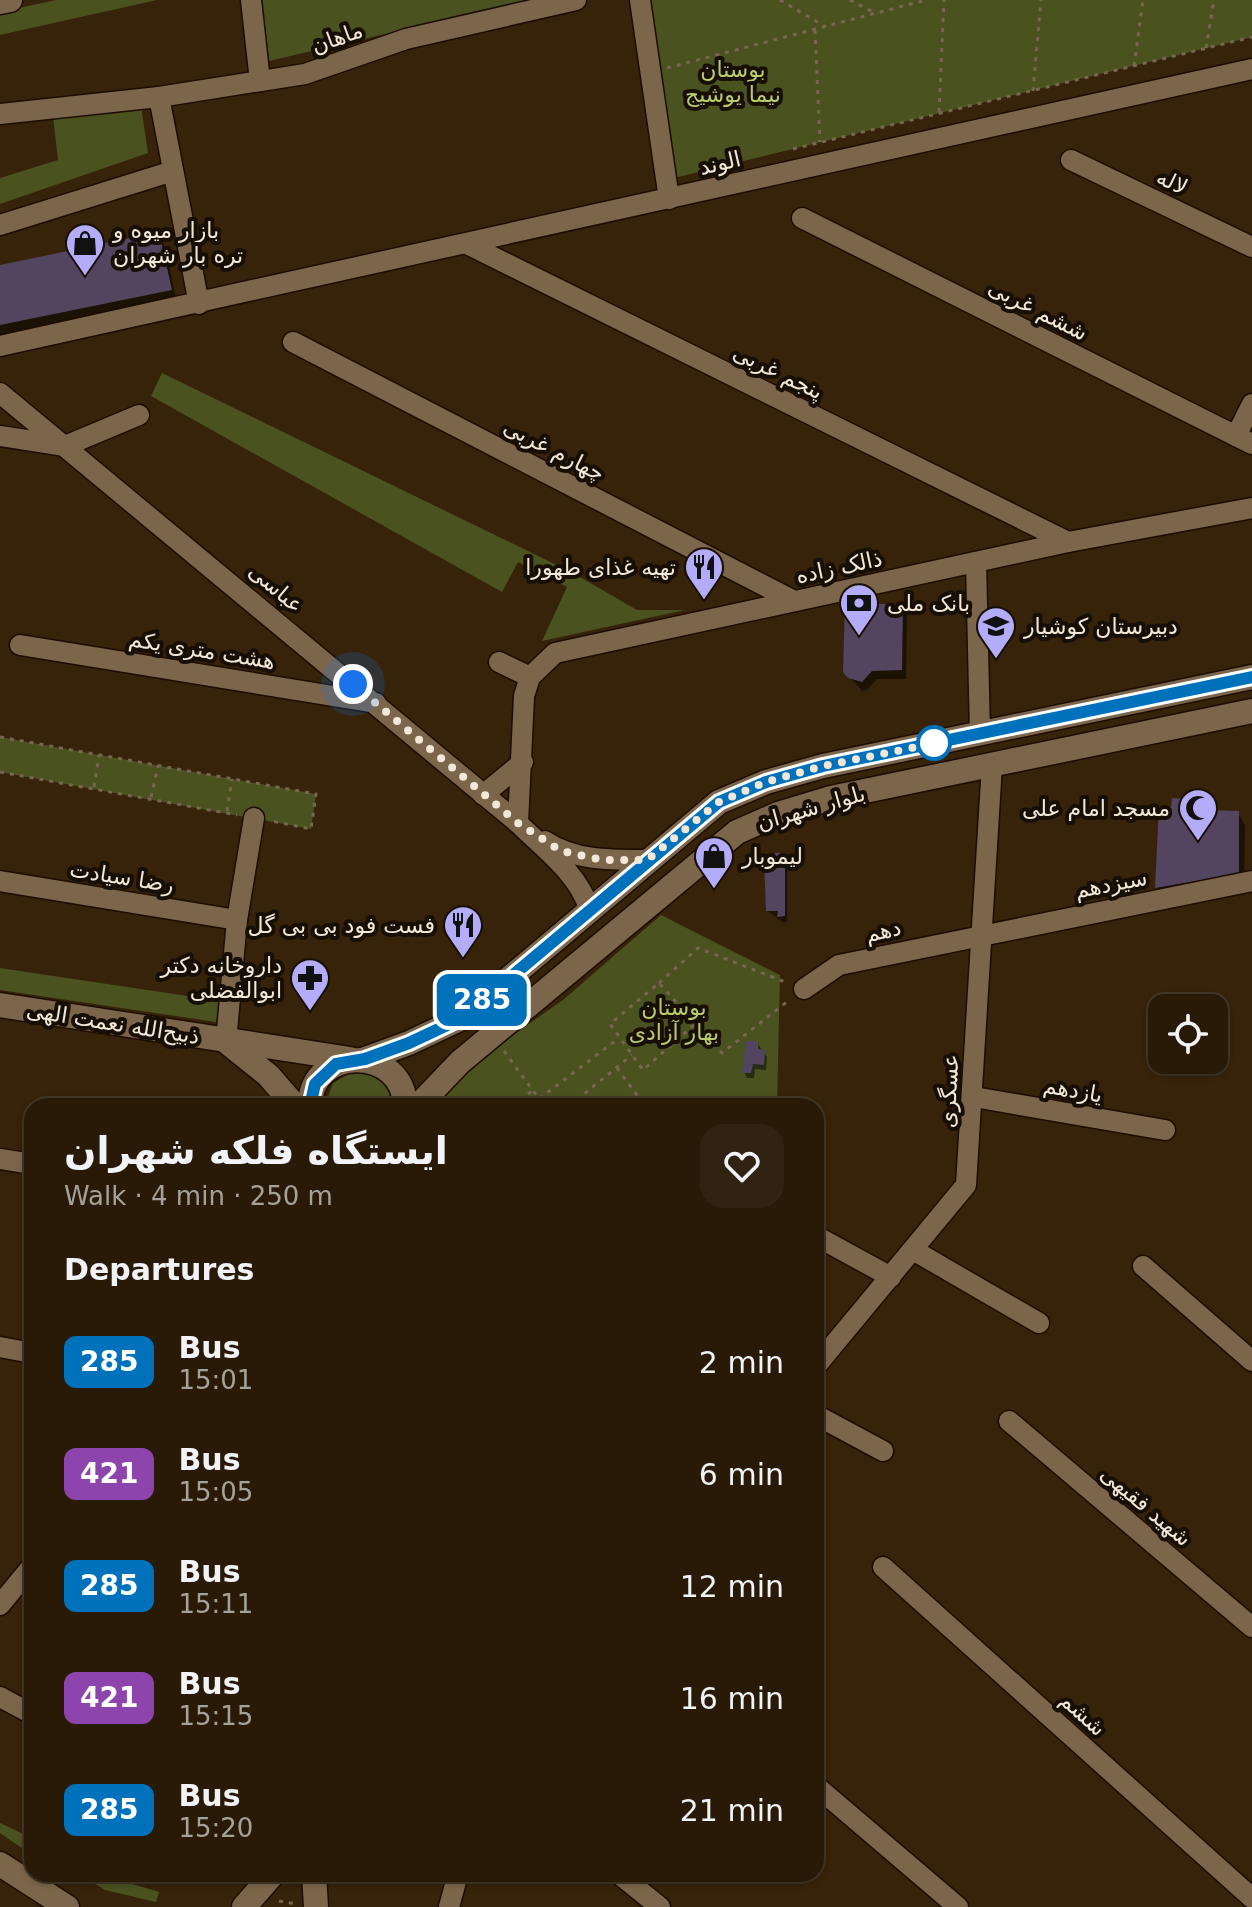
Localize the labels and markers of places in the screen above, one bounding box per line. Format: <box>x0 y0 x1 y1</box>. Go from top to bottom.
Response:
place label: بازار میوه و تره بار شهران <box>112 218 243 268</box>
shop icon: بازار میوه و تره بار شهران <box>64 222 106 277</box>
restaurant icon: تهیه غذای طهورا <box>683 546 725 601</box>
place label: تهیه غذای طهورا <box>525 555 676 580</box>
bank icon: بانک ملی <box>838 582 880 637</box>
place label: بانک ملی <box>887 591 970 616</box>
school or university icon: دبیرستان کوشیار <box>975 605 1017 660</box>
place label: دبیرستان کوشیار <box>1023 614 1178 639</box>
unlabelled marker <box>917 726 951 760</box>
mosque icon: مسجد امام علی <box>1177 787 1219 842</box>
place label: مسجد امام علی <box>1022 796 1170 821</box>
shop icon: لیموبار <box>693 835 735 890</box>
place label: لیموبار <box>741 844 803 869</box>
restaurant icon: فست فود بی بی گل <box>442 904 484 959</box>
place label: فست فود بی بی گل <box>248 913 435 938</box>
place label: داروخانه دکتر ابوالفضلی <box>160 953 282 1003</box>
pharmacy icon: داروخانه دکتر ابوالفضلی <box>289 957 331 1012</box>

